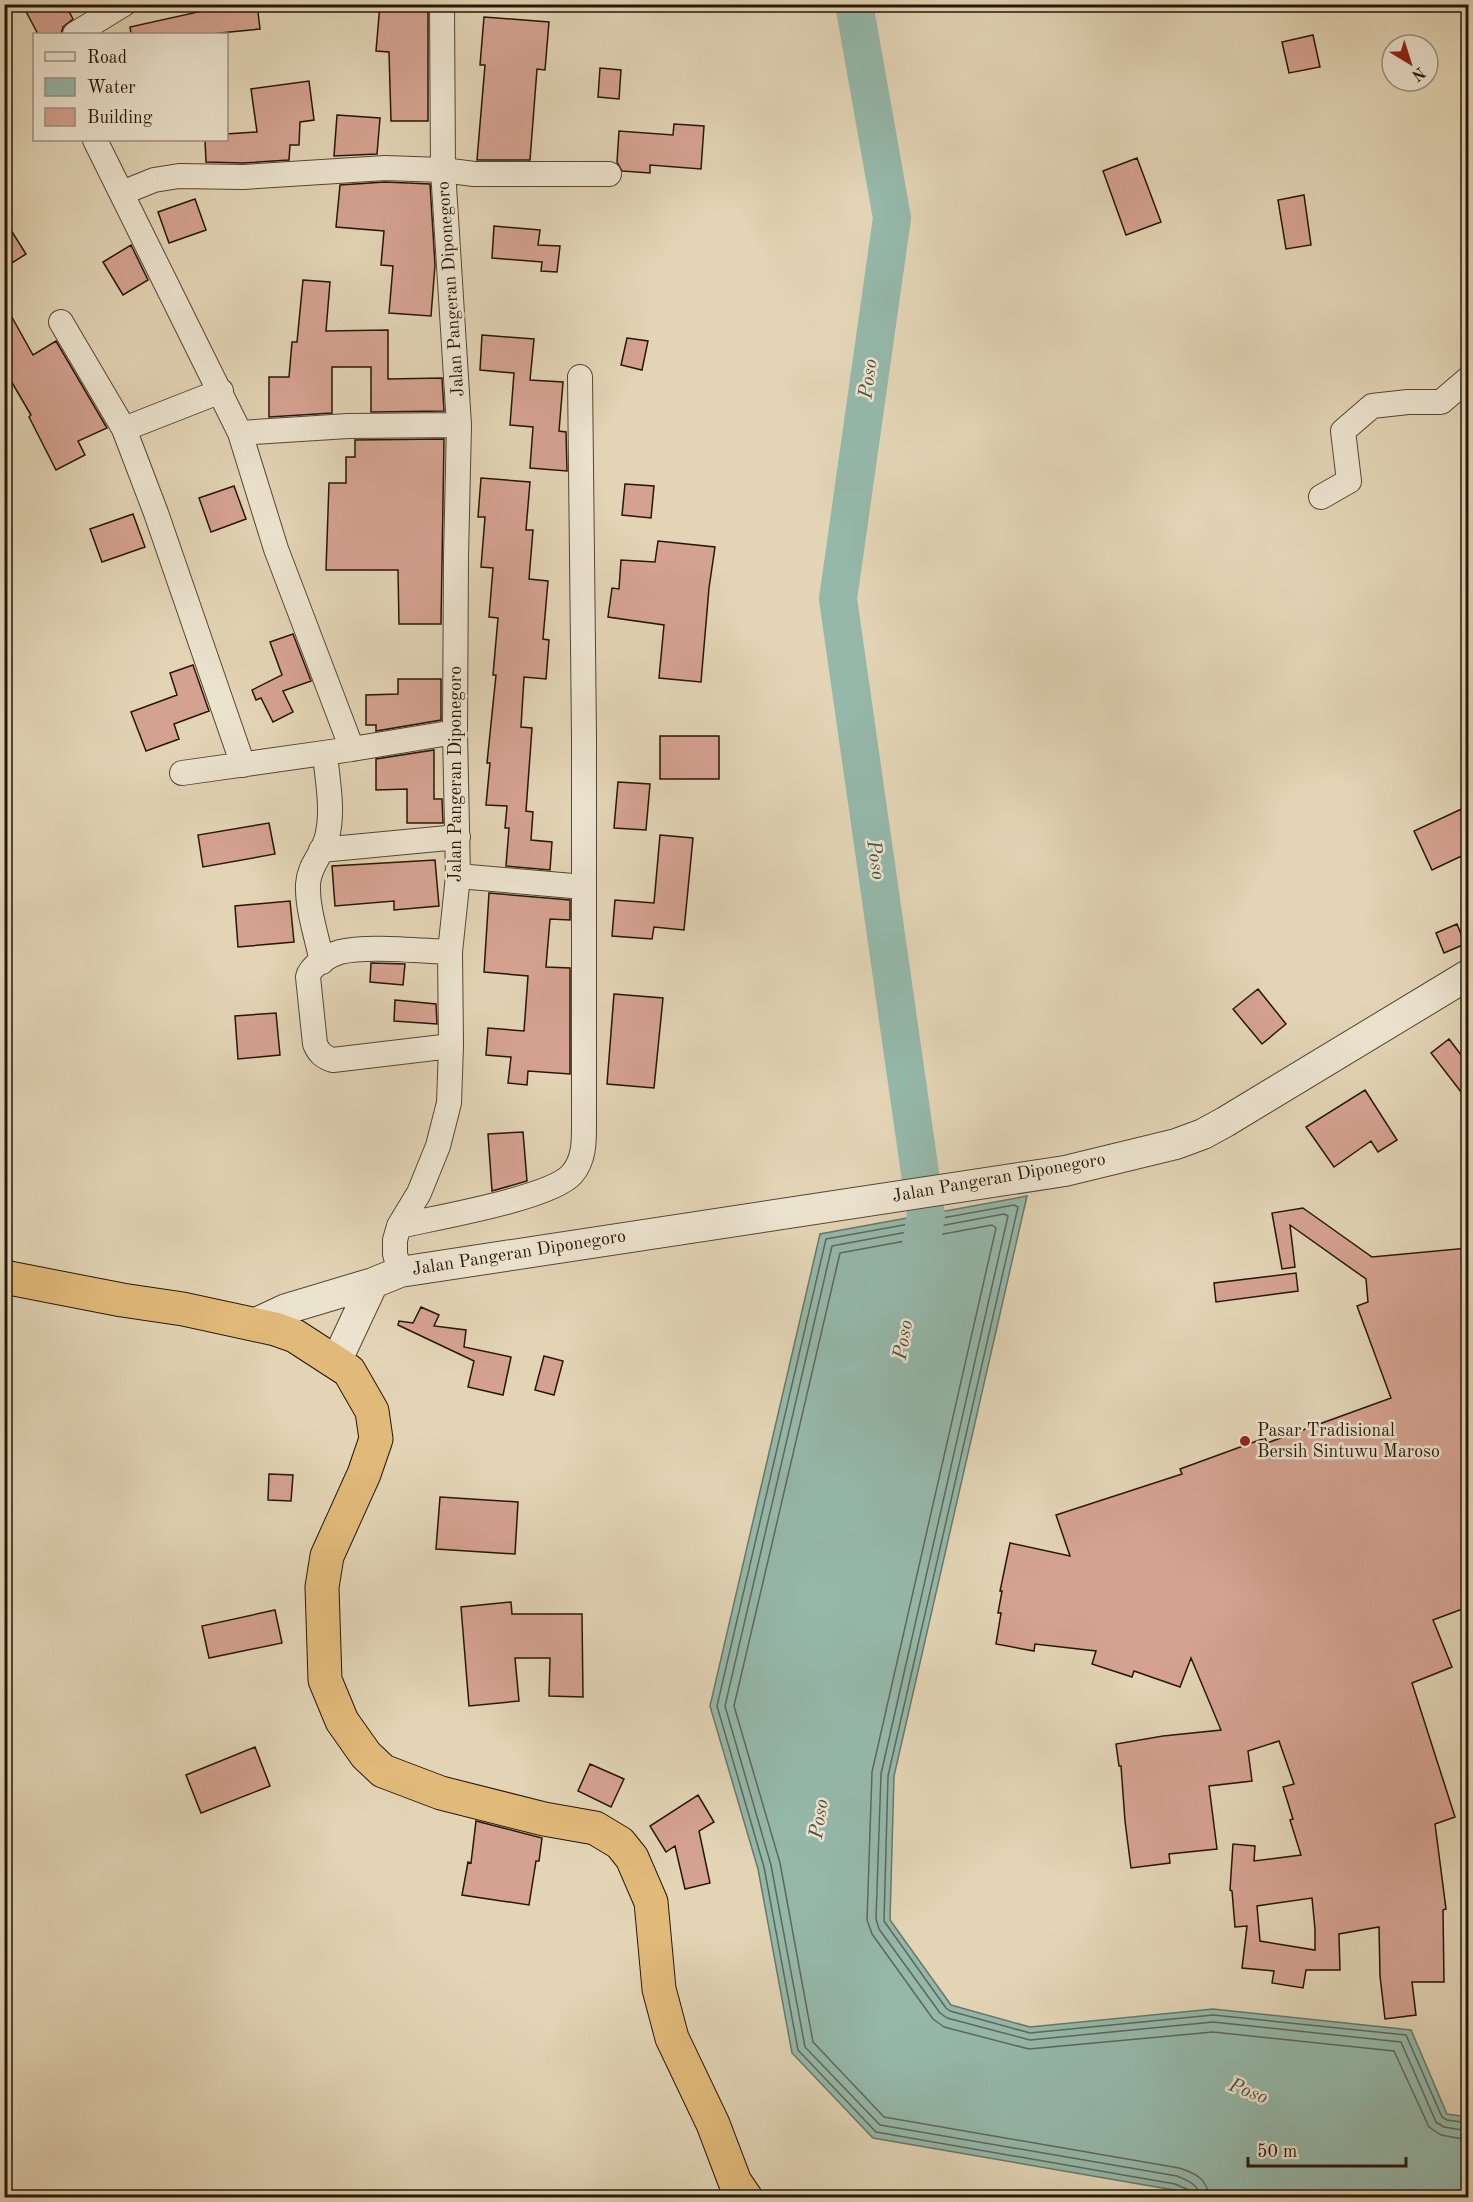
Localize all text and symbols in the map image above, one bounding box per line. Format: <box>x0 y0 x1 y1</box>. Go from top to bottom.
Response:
legend <box>33 33 228 141</box>
north arrow <box>1380 33 1440 93</box>
text: Road <box>87 49 127 67</box>
text: N <box>1408 63 1428 84</box>
text: Water <box>87 79 136 97</box>
text: Building <box>87 109 153 127</box>
street label: Jalan Pangeran Diponegoro <box>434 180 468 398</box>
water label: Poso <box>856 358 882 401</box>
street label: Jalan Pangeran Diponegoro <box>447 666 465 882</box>
water label: Poso <box>862 838 888 881</box>
street label: Jalan Pangeran Diponegoro <box>891 1150 1107 1206</box>
street label: Jalan Pangeran Diponegoro <box>411 1227 627 1279</box>
water label: Poso <box>891 1319 917 1362</box>
place label: Pasar Tradisional Bersih Sintuwu Maroso <box>1257 1422 1440 1461</box>
marker: Pasar Tradisional Bersih Sintuwu Maroso <box>1238 1434 1252 1448</box>
water label: Poso <box>807 1798 833 1841</box>
water label: Poso <box>1225 2075 1270 2108</box>
scale bar <box>1248 2130 1406 2168</box>
text: 50 m <box>1257 2143 1297 2161</box>

